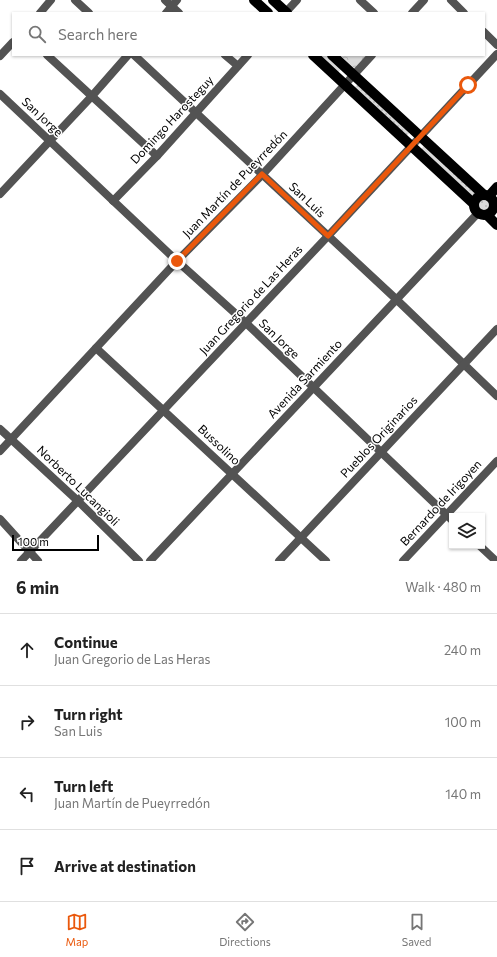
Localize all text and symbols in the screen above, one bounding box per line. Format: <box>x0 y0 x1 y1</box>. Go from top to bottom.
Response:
search box <box>12 12 485 56</box>
icon: search <box>26 23 48 45</box>
text: Search here <box>58 25 137 43</box>
street label: Domingo Harosteguy <box>127 72 216 166</box>
route start <box>459 76 477 94</box>
street label: San Jorge <box>19 94 66 139</box>
street label: Juan Martín de Pueyrredón <box>179 127 290 241</box>
street label: San Luis <box>287 179 329 220</box>
street label: Juan Gregorio de Las Heras <box>196 242 305 358</box>
route end <box>168 252 186 270</box>
street label: San Jorge <box>256 316 303 362</box>
street label: Avenida Sarmiento <box>264 336 344 421</box>
street label: Pueblos Originarios <box>337 393 420 480</box>
street label: Bussolino <box>196 421 244 467</box>
street label: Norberto Lucangioli <box>35 442 123 528</box>
street label: Bernardo de Irigoyen <box>397 456 484 548</box>
map controls <box>449 513 485 549</box>
button: layers <box>449 513 485 549</box>
scale bar <box>12 533 99 552</box>
text: 100 m <box>18 535 49 548</box>
text: 6 min <box>16 577 59 598</box>
text: Walk · 480 m <box>405 579 481 595</box>
text: Continue <box>54 633 118 651</box>
icon: ahead <box>16 639 38 661</box>
text: 240 m <box>444 642 481 658</box>
text: Juan Gregorio de Las Heras <box>54 651 211 667</box>
text: Turn right <box>54 705 123 723</box>
icon: right <box>16 711 38 733</box>
text: 100 m <box>445 714 481 730</box>
text: San Luis <box>54 723 102 739</box>
text: Turn left <box>54 777 113 795</box>
icon: left <box>16 783 38 805</box>
text: 140 m <box>445 786 481 802</box>
text: Juan Martín de Pueyrredón <box>54 795 210 811</box>
icon: arrive <box>16 855 38 877</box>
text: Arrive at destination <box>54 857 196 875</box>
tab: Map <box>66 911 88 948</box>
tab: Directions <box>219 911 271 948</box>
tab: Saved <box>402 911 431 948</box>

